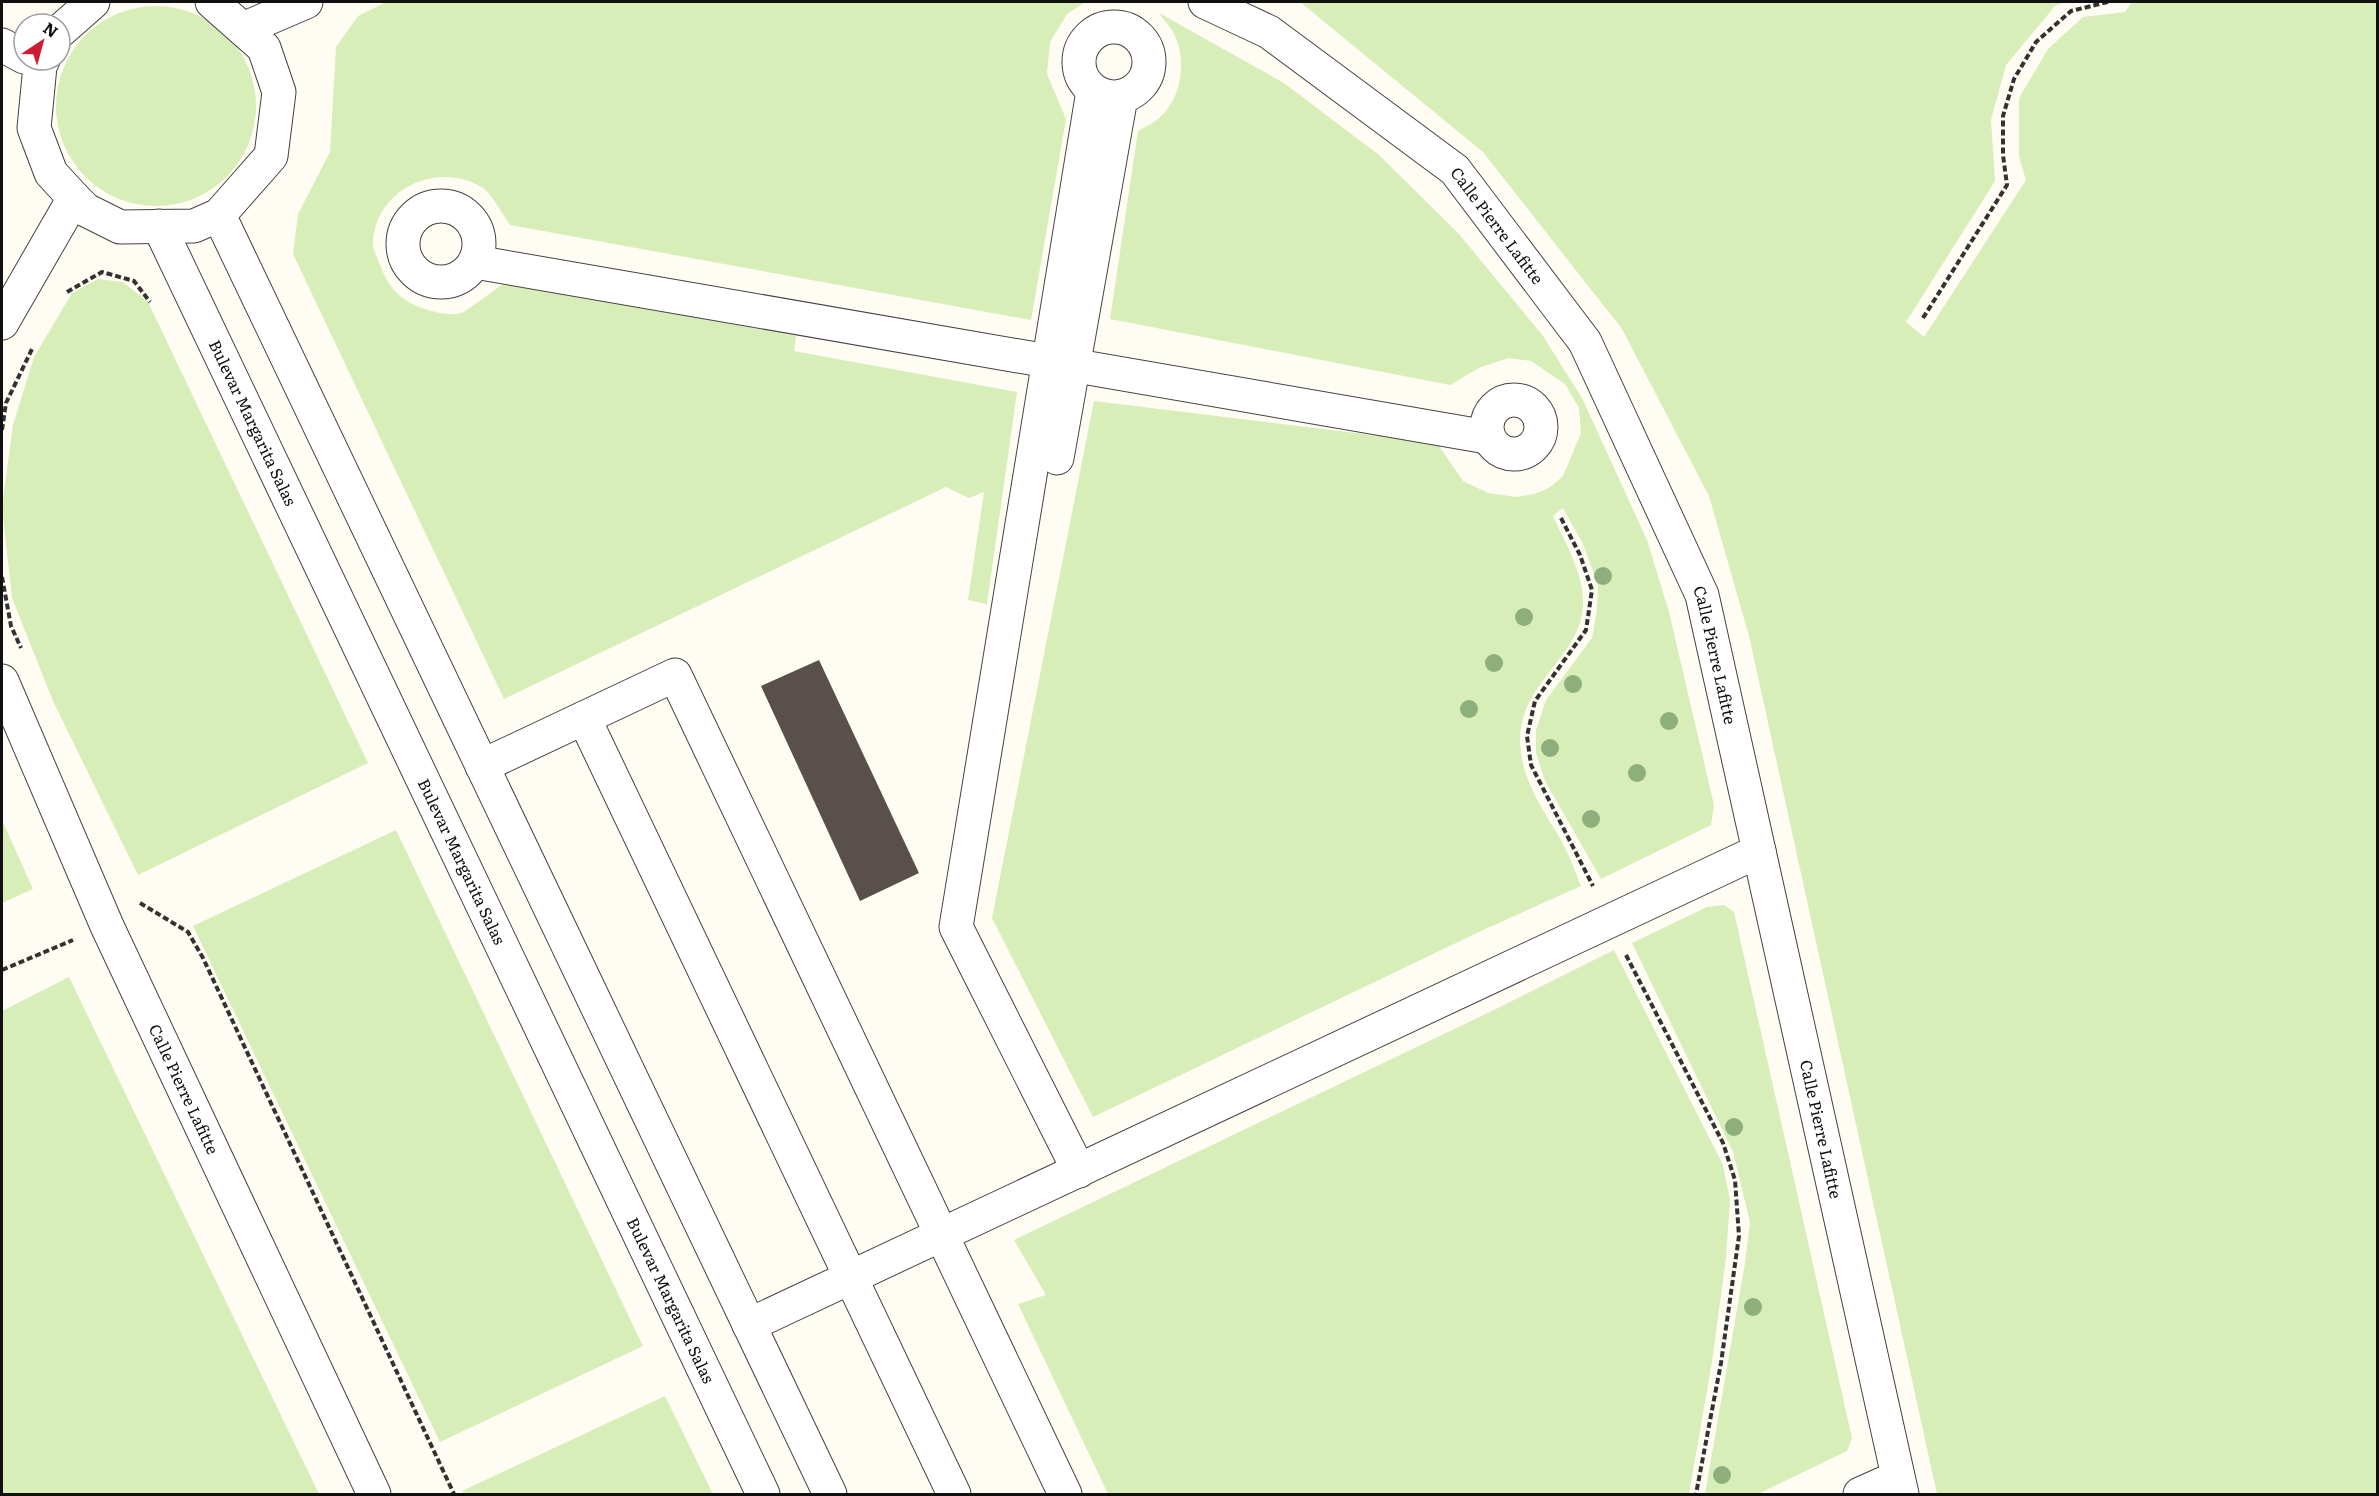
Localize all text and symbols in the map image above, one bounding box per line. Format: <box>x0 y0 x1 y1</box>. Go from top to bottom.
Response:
north arrow <box>12 12 72 72</box>
text: N <box>39 15 64 43</box>
street label: Calle Pierre Lafitte <box>1446 161 1550 289</box>
street label: Bulevar Margarita Salas <box>204 335 303 509</box>
street label: Calle Pierre Lafitte <box>1688 581 1743 726</box>
street label: Bulevar Margarita Salas <box>413 774 512 948</box>
street label: Calle Pierre Lafitte <box>144 1020 226 1158</box>
street label: Calle Pierre Lafitte <box>1795 1057 1849 1201</box>
street label: Bulevar Margarita Salas <box>622 1213 721 1387</box>

